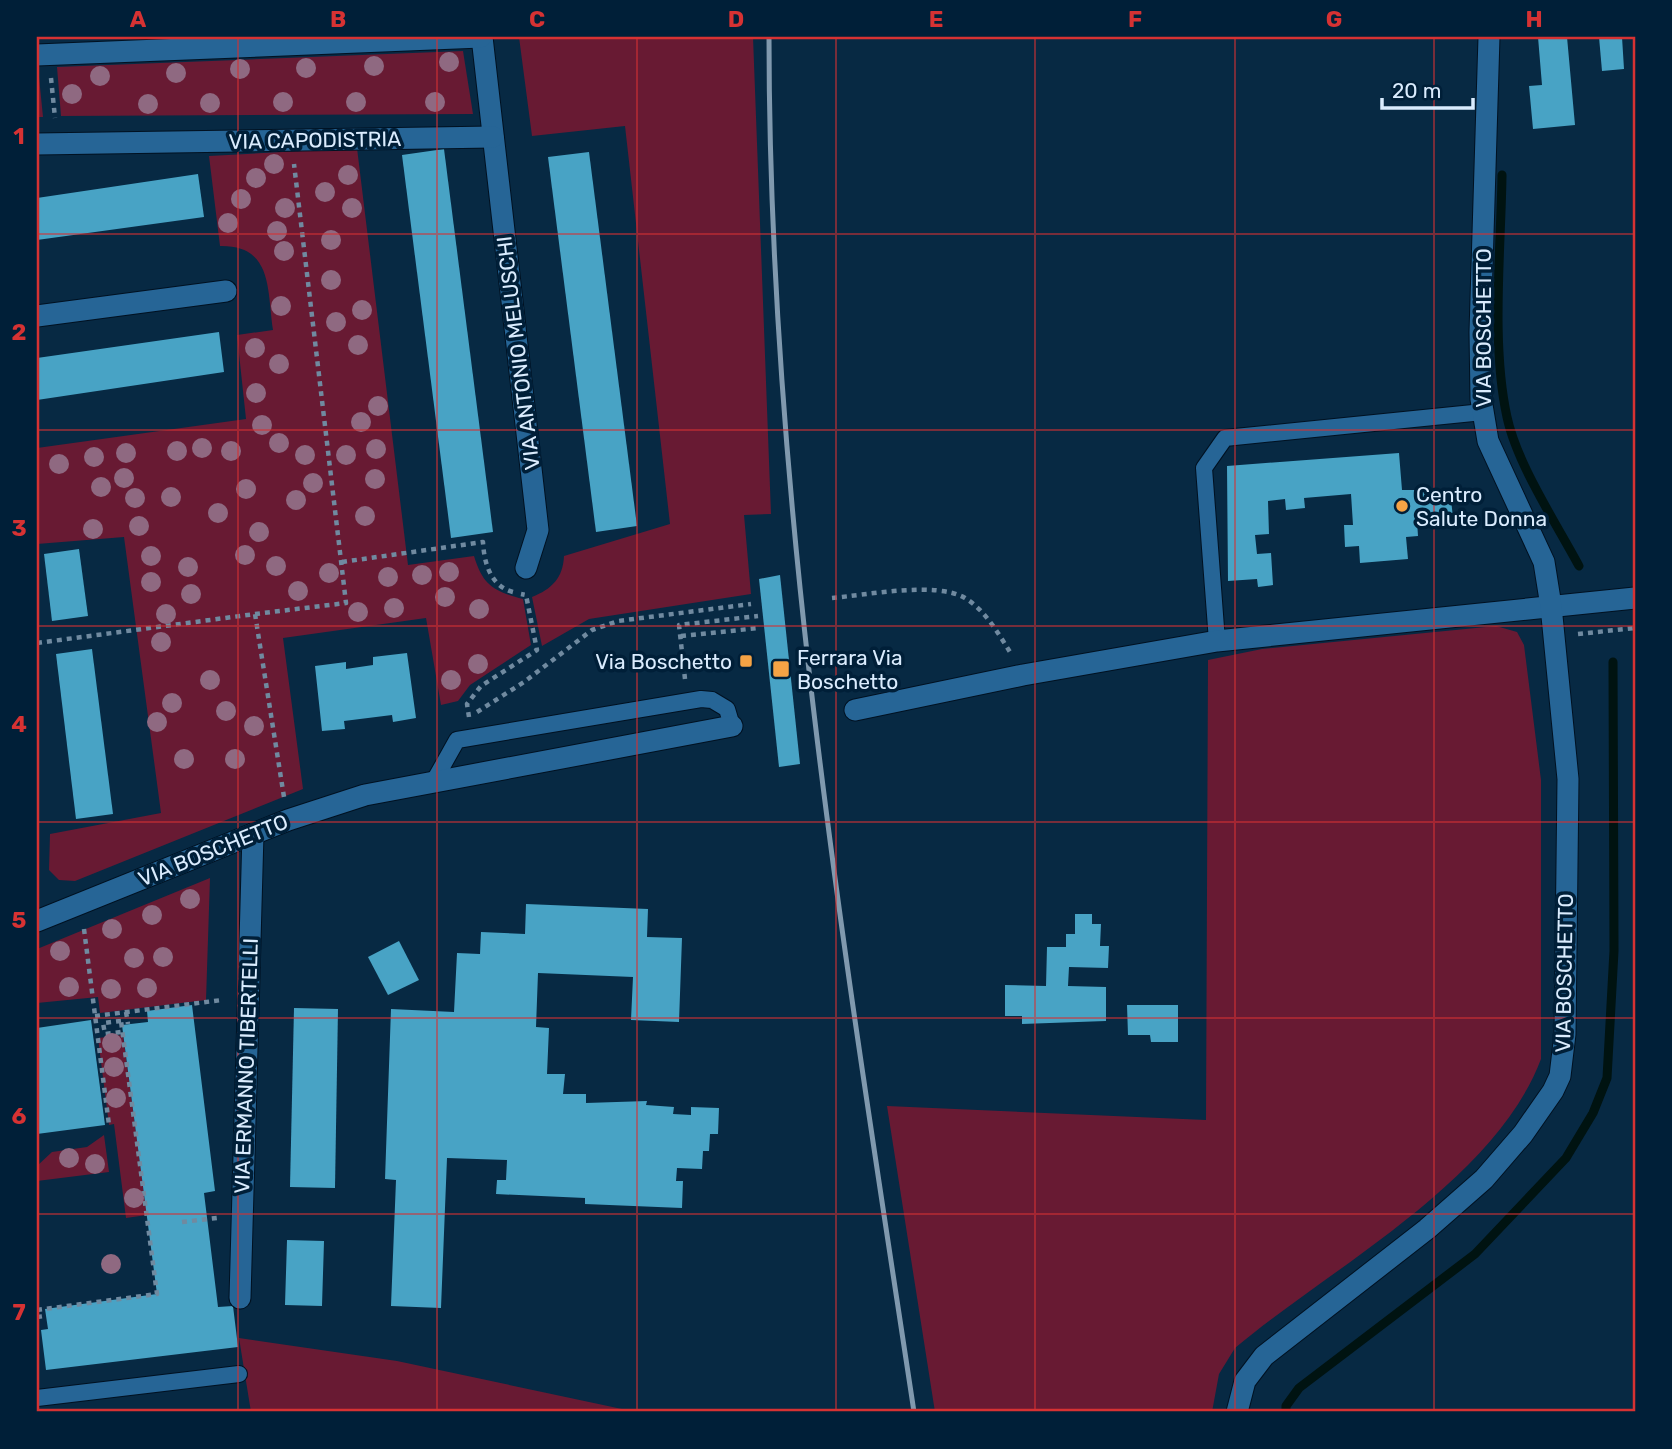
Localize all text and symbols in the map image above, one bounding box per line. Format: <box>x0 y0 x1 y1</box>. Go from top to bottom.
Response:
text: A <box>130 5 147 33</box>
text: B <box>330 5 346 33</box>
text: C <box>529 5 545 33</box>
text: D <box>728 5 744 33</box>
text: E <box>929 5 943 33</box>
text: F <box>1128 5 1142 33</box>
text: G <box>1326 5 1342 33</box>
text: H <box>1525 5 1543 33</box>
scale bar <box>1382 66 1472 110</box>
text: 20 m <box>1392 78 1441 103</box>
text: 1 <box>13 122 25 150</box>
street label: VIA CAPODISTRIA <box>229 126 401 154</box>
street label: VIA ANTONIO MELUSCHI <box>491 235 545 471</box>
street label: VIA BOSCHETTO <box>1471 248 1496 408</box>
text: 2 <box>12 318 26 346</box>
place label: Centro Salute Donna <box>1416 482 1547 531</box>
marker: Centro Salute Donna <box>1394 498 1410 514</box>
text: 3 <box>11 514 27 542</box>
place label: Ferrara Via Boschetto <box>797 645 903 694</box>
place label: Via Boschetto <box>595 649 732 674</box>
marker: Via Boschetto <box>738 653 754 669</box>
marker: Ferrara Via Boschetto <box>771 659 791 679</box>
text: 4 <box>11 710 27 738</box>
street label: VIA BOSCHETTO <box>134 809 292 891</box>
street label: VIA BOSCHETTO <box>1550 893 1578 1053</box>
text: 5 <box>12 906 27 934</box>
street label: VIA ERMANNO TIBERTELLI <box>229 938 263 1194</box>
text: 6 <box>12 1102 27 1130</box>
text: 7 <box>12 1298 26 1326</box>

